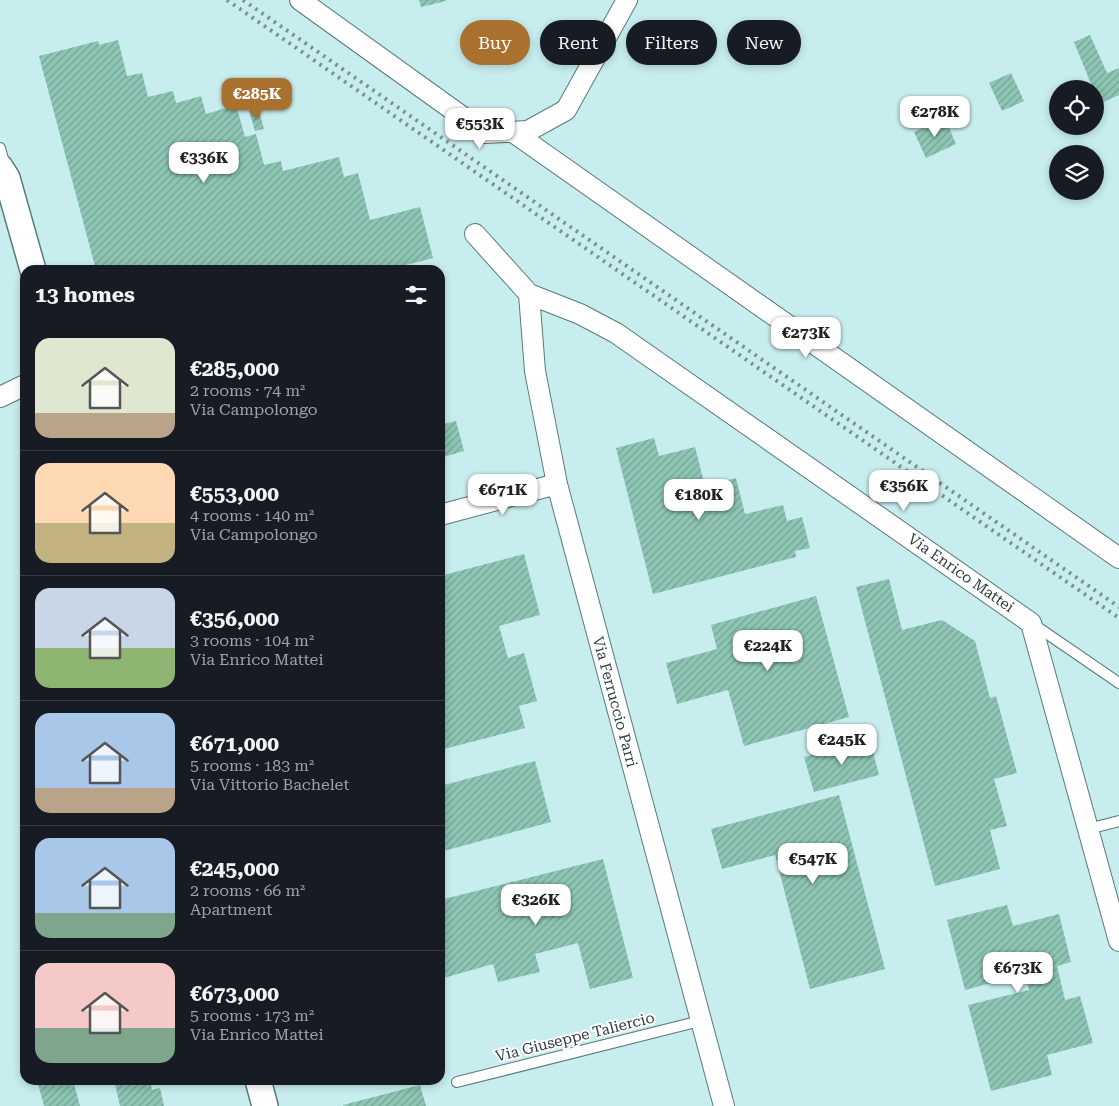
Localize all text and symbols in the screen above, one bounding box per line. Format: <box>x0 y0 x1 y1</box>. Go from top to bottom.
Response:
chip: Buy <box>460 20 530 65</box>
chip: Rent <box>540 20 616 65</box>
chip: Filters <box>626 20 717 65</box>
chip: New <box>727 20 801 65</box>
pin: €285K <box>222 78 292 120</box>
map controls <box>1049 80 1104 200</box>
button: locate <box>1049 80 1104 135</box>
text: €285K <box>233 84 281 103</box>
pin: €278K <box>900 96 970 138</box>
text: €278K <box>911 102 959 121</box>
pin: €553K <box>445 108 515 150</box>
text: €553K <box>456 114 504 133</box>
pin: €336K <box>169 142 239 184</box>
button: layers <box>1049 145 1104 200</box>
text: €336K <box>180 148 228 167</box>
icon: filters <box>402 281 430 309</box>
text: 13 homes <box>35 283 135 307</box>
pin: €273K <box>771 316 841 359</box>
text: €273K <box>782 323 830 342</box>
text: €285,000 <box>190 357 279 381</box>
icon: home <box>75 358 135 418</box>
text: 2 rooms · 74 m² <box>190 381 305 400</box>
text: Via Campolongo <box>190 400 318 419</box>
pin: €356K <box>869 470 939 512</box>
pin: €671K <box>468 474 538 516</box>
text: €356K <box>880 476 928 495</box>
pin: €180K <box>664 478 734 521</box>
text: €671K <box>479 480 527 499</box>
text: €553,000 <box>190 482 279 506</box>
icon: home <box>75 483 135 543</box>
text: €180K <box>675 485 723 504</box>
text: 4 rooms · 140 m² <box>190 506 314 525</box>
text: Via Campolongo <box>190 525 318 544</box>
street label: Via Enrico Mattei <box>905 530 1018 616</box>
text: €356,000 <box>190 607 279 631</box>
icon: home <box>75 608 135 668</box>
pin: €224K <box>733 630 803 672</box>
text: 3 rooms · 104 m² <box>190 631 314 650</box>
street label: Via Ferruccio Parri <box>589 635 641 769</box>
text: €224K <box>744 636 792 655</box>
text: Via Enrico Mattei <box>190 650 324 669</box>
pin: €245K <box>807 724 877 766</box>
text: €245K <box>818 730 866 749</box>
text: €671,000 <box>190 732 279 756</box>
icon: home <box>75 733 135 793</box>
text: 5 rooms · 183 m² <box>190 756 314 775</box>
text: Via Vittorio Bachelet <box>190 775 349 794</box>
pin: €547K <box>778 842 848 885</box>
text: €547K <box>789 849 837 868</box>
text: €245,000 <box>190 857 279 881</box>
icon: home <box>75 858 135 918</box>
text: 2 rooms · 66 m² <box>190 881 305 900</box>
pin: €326K <box>501 884 571 926</box>
text: €326K <box>512 890 560 909</box>
text: Apartment <box>190 900 273 919</box>
pin: €673K <box>983 952 1053 994</box>
text: €673K <box>994 958 1042 977</box>
text: €673,000 <box>190 982 279 1006</box>
icon: home <box>75 983 135 1043</box>
text: 5 rooms · 173 m² <box>190 1006 314 1025</box>
street label: Via Giuseppe Taliercio <box>494 1009 656 1065</box>
text: Via Enrico Mattei <box>190 1025 324 1044</box>

